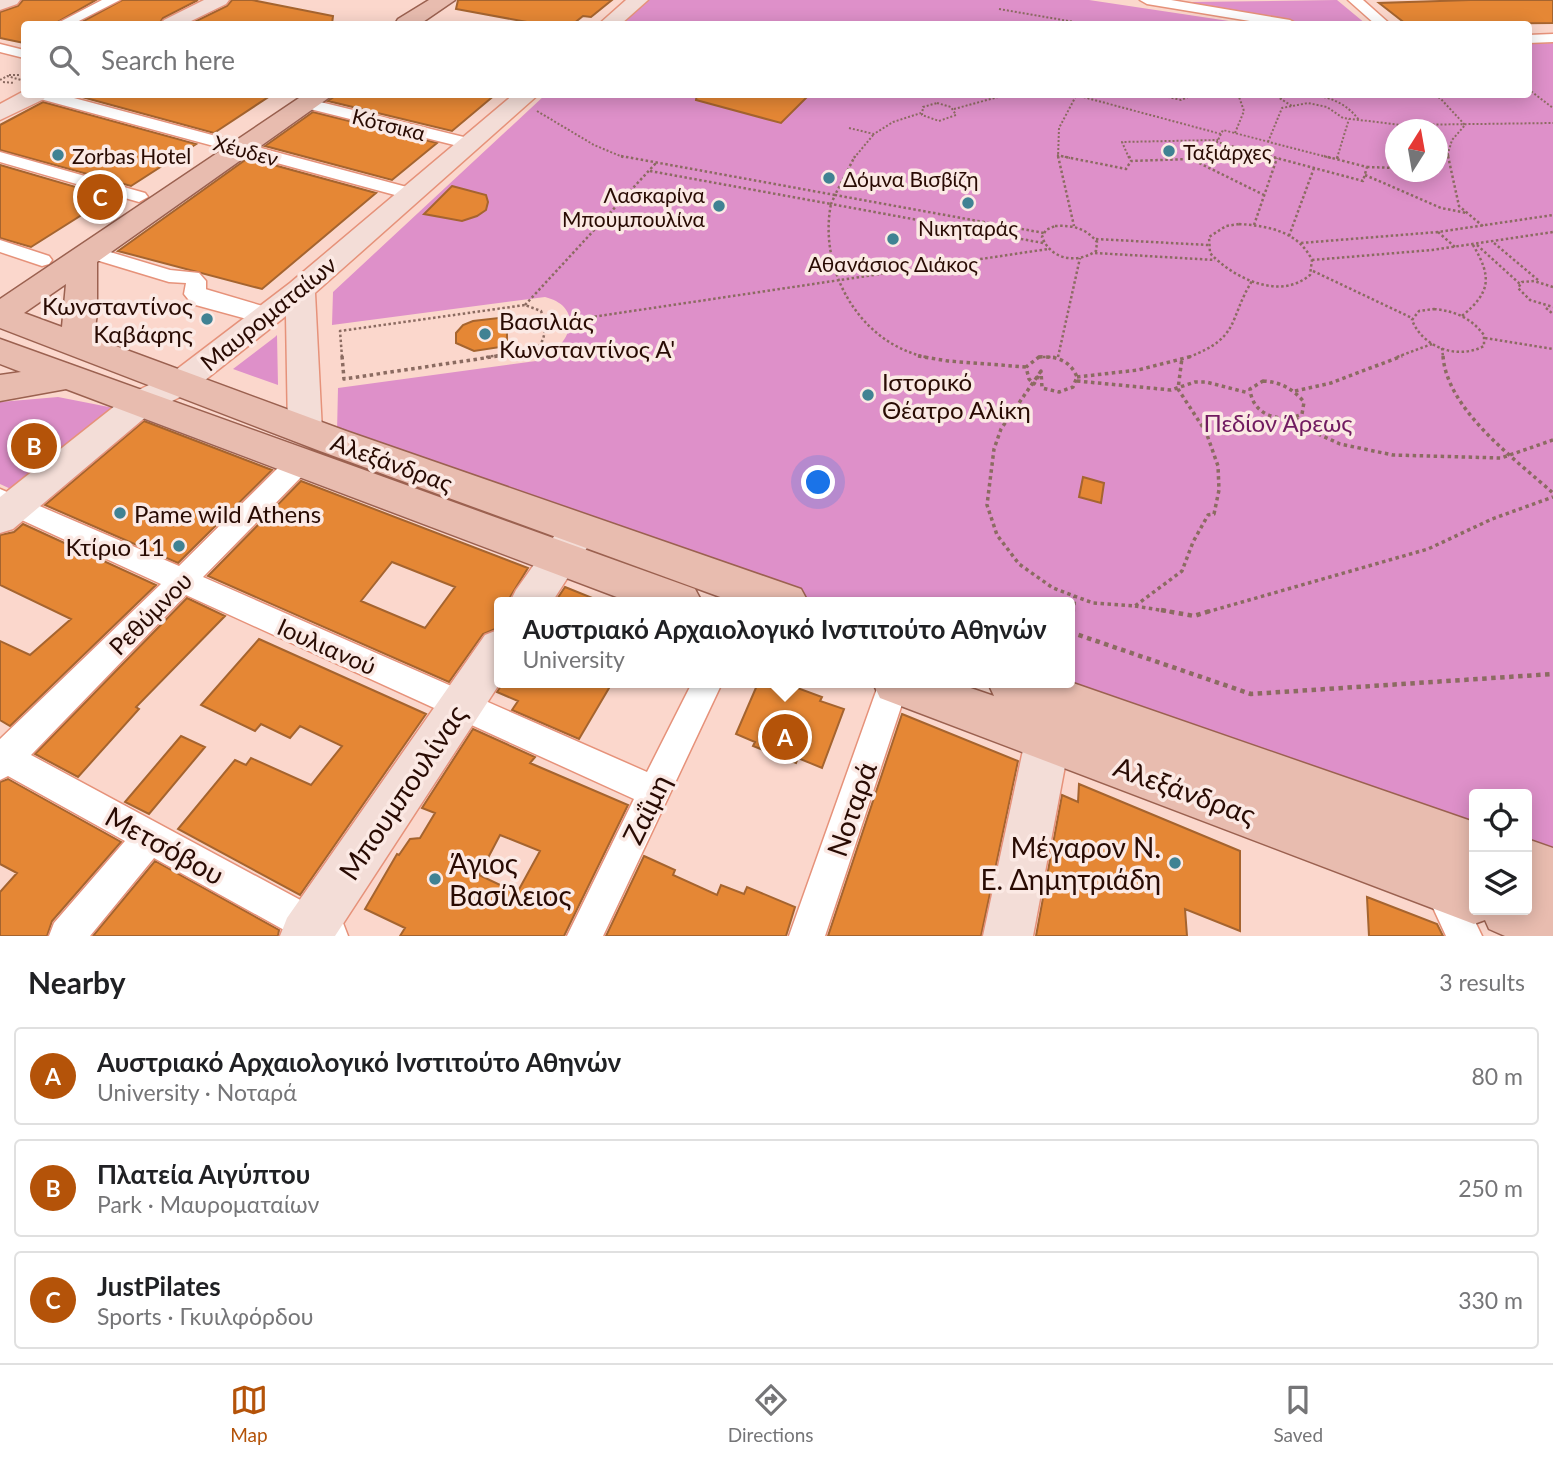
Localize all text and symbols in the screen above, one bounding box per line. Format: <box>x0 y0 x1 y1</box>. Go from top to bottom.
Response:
search box <box>21 21 1532 98</box>
icon: search <box>45 41 83 79</box>
text: Search here <box>101 44 235 76</box>
street label: Κότσικα <box>350 103 429 145</box>
north arrow <box>1385 119 1448 182</box>
street label: Χέυδεν <box>211 129 281 171</box>
place label: Ταξιάρχες <box>1183 139 1272 164</box>
place label: Zorbas Hotel <box>72 143 191 168</box>
marker: Ταξιάρχες <box>1161 143 1177 159</box>
marker: Zorbas Hotel <box>50 147 66 163</box>
place label: Δόμνα Βισβίζη <box>843 166 978 191</box>
marker: Δόμνα Βισβίζη <box>821 170 837 186</box>
pin: C <box>77 171 123 223</box>
place label: Λασκαρίνα Μπουμπουλίνα <box>562 182 706 231</box>
marker: Νικηταράς <box>960 195 976 211</box>
marker: Λασκαρίνα Μπουμπουλίνα <box>711 198 727 214</box>
place label: Νικηταράς <box>918 215 1018 240</box>
marker: Αθανάσιος Διάκος <box>885 231 901 247</box>
street label: Μαυροματαίων <box>194 249 342 377</box>
place label: Αθανάσιος Διάκος <box>808 251 978 276</box>
place label: Κωνσταντίνος Καβάφης <box>42 291 193 348</box>
place label: Βασιλιάς Κωνσταντίνος Α' <box>499 306 675 363</box>
marker: Κωνσταντίνος Καβάφης <box>199 311 215 327</box>
marker: Βασιλιάς Κωνσταντίνος Α' <box>477 326 493 342</box>
place label: Ιστορικό Θέατρο Αλίκη <box>882 367 1031 424</box>
marker: Ιστορικό Θέατρο Αλίκη <box>860 387 876 403</box>
park label: Πεδίον Άρεως <box>1204 408 1352 437</box>
pin: B <box>11 420 57 472</box>
street label: Αλεξάνδρας <box>327 427 457 497</box>
your location <box>801 465 835 499</box>
place label: Pame wild Athens <box>134 499 321 528</box>
marker: Pame wild Athens <box>112 505 128 521</box>
place label: Κτίριο 11 <box>66 532 165 561</box>
marker: Κτίριο 11 <box>171 538 187 554</box>
street label: Ρεθύμνου <box>103 566 197 660</box>
popup <box>494 597 1075 688</box>
street label: Ιουλιανού <box>273 611 381 681</box>
text: Αυστριακό Αρχαιολογικό Ινστιτούτο Αθηνών <box>522 613 1047 645</box>
text: University <box>522 645 625 673</box>
street label: Μπουμπουλίνας <box>331 698 473 886</box>
pin: A <box>762 711 808 763</box>
street label: Αλεξάνδρας <box>1109 749 1261 831</box>
street label: Νοταρά <box>819 757 883 861</box>
street label: Ζαΐμη <box>615 769 677 849</box>
map controls <box>1469 789 1532 915</box>
button: locate <box>1469 789 1532 852</box>
street label: Μετσόβου <box>100 799 230 891</box>
place label: Μέγαρον Ν. Ε. Δημητριάδη <box>980 830 1161 896</box>
place label: Άγιος Βασίλειος <box>449 846 572 912</box>
button: layers <box>1469 852 1532 915</box>
marker: Μέγαρον Ν. Ε. Δημητριάδη <box>1167 855 1183 871</box>
marker: Άγιος Βασίλειος <box>427 871 443 887</box>
text: Nearby <box>28 964 126 1000</box>
text: 3 results <box>1439 968 1525 996</box>
text: Αυστριακό Αρχαιολογικό Ινστιτούτο Αθηνών <box>97 1046 621 1078</box>
text: A <box>45 1062 61 1090</box>
text: 80 m <box>1472 1062 1523 1090</box>
text: University · Νοταρά <box>97 1078 297 1106</box>
text: Πλατεία Αιγύπτου <box>97 1158 310 1190</box>
text: B <box>45 1174 61 1202</box>
text: 250 m <box>1458 1174 1523 1202</box>
text: Park · Μαυροματαίων <box>97 1190 319 1218</box>
text: JustPilates <box>97 1270 221 1302</box>
text: C <box>45 1286 61 1314</box>
text: 330 m <box>1458 1286 1523 1314</box>
text: Sports · Γκυιλφόρδου <box>97 1302 313 1330</box>
tab: Map <box>230 1381 268 1446</box>
tab: Directions <box>728 1381 814 1446</box>
tab: Saved <box>1273 1381 1323 1446</box>

